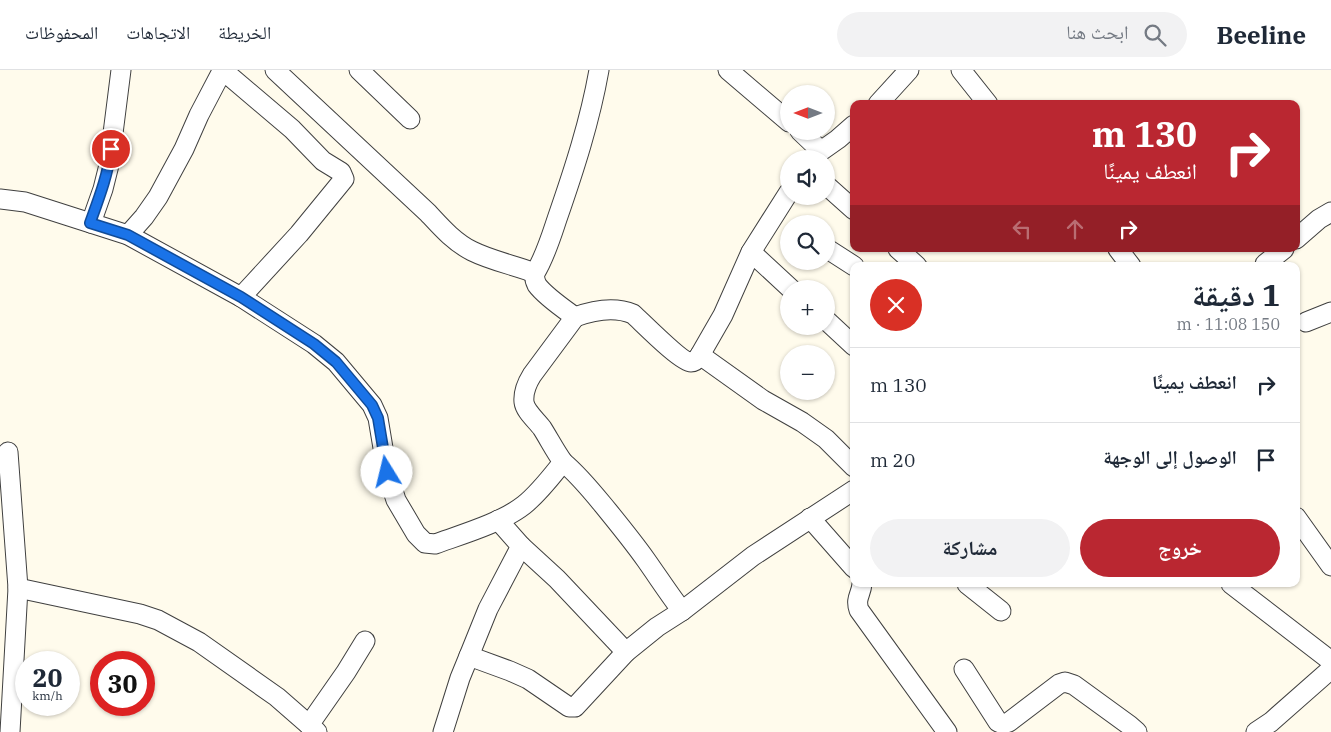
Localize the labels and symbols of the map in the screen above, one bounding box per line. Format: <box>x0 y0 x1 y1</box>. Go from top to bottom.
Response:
north arrow <box>780 85 835 140</box>
pin <box>90 128 132 170</box>
position arrow <box>360 445 412 497</box>
speed limit sign: 30 <box>90 651 155 716</box>

